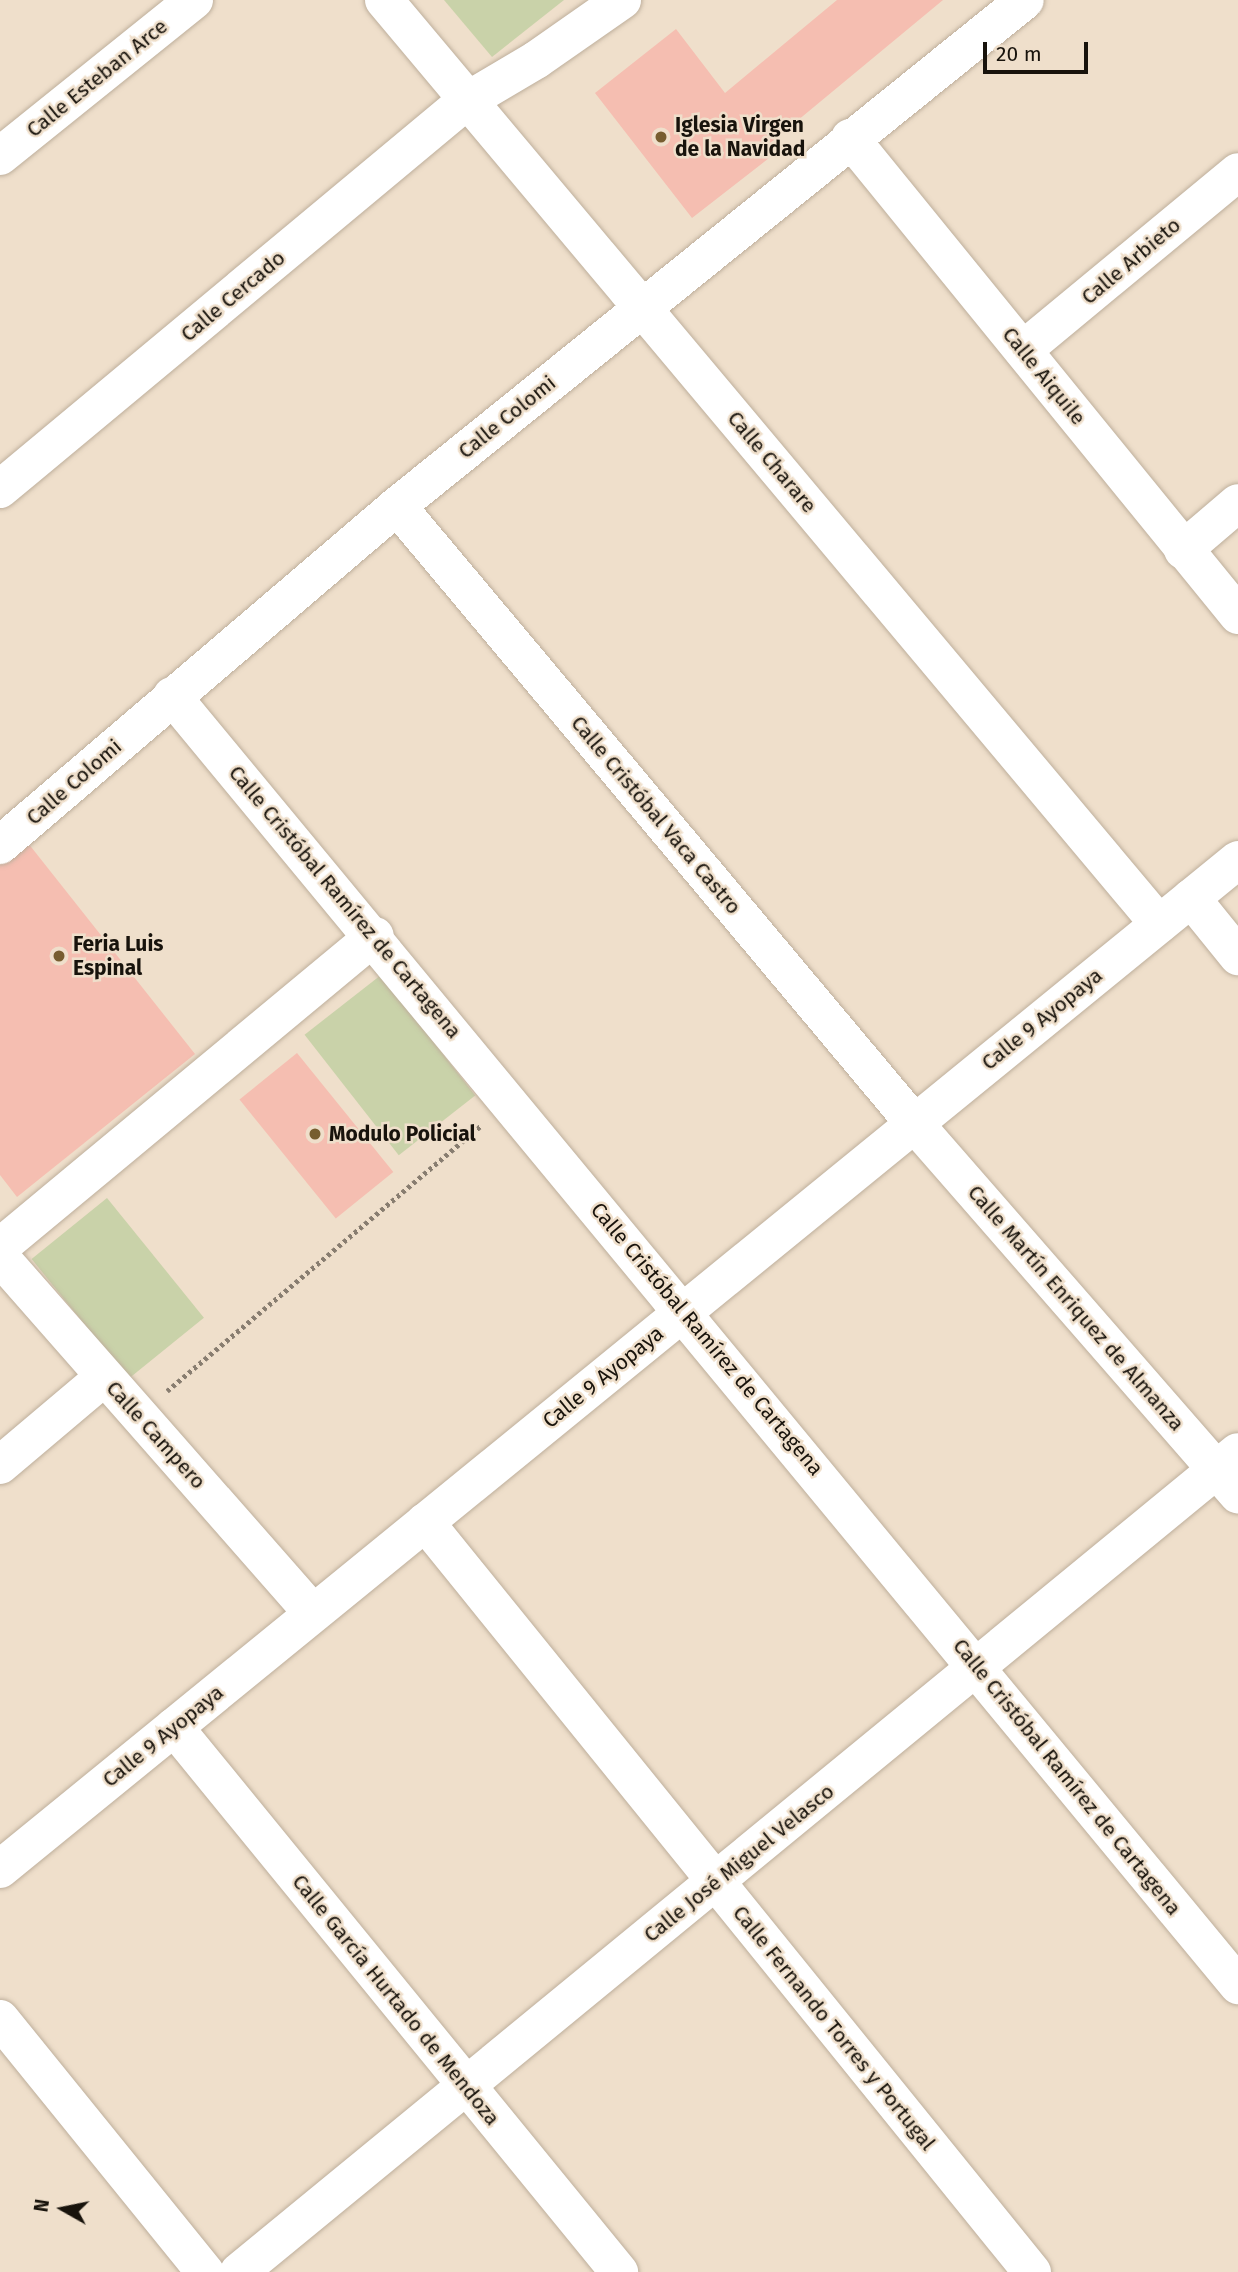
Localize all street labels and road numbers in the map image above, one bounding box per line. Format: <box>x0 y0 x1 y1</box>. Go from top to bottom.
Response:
street label: Calle Esteban Arce <box>22 14 172 142</box>
street label: Calle Arbieto <box>1076 212 1186 310</box>
street label: Calle Cercado <box>176 245 290 347</box>
street label: Calle Aiquile <box>997 322 1091 430</box>
street label: Calle Colomi <box>453 370 561 464</box>
street label: Calle Charare <box>722 406 822 518</box>
street label: Calle Cristóbal Vaca Castro <box>566 711 746 919</box>
street label: Calle Colomi <box>21 734 127 830</box>
street label: Calle Cristóbal Ramírez de Cartagena <box>223 760 467 1044</box>
street label: Calle 9 Ayopaya <box>977 963 1107 1075</box>
street label: Calle Martín Enriquez de Almanza <box>962 1180 1190 1436</box>
street label: Calle Cristóbal Ramírez de Cartagena <box>585 1197 829 1481</box>
street label: Calle 9 Ayopaya <box>538 1321 668 1433</box>
street label: Calle Campero <box>101 1376 211 1494</box>
street label: Calle Cristóbal Ramírez de Cartagena <box>948 1634 1186 1920</box>
street label: Calle 9 Ayopaya <box>98 1680 228 1792</box>
street label: Calle José Miguel Velasco <box>639 1779 839 1947</box>
street label: Calle García Hurtado de Mendoza <box>287 1869 505 2131</box>
street label: Calle Fernando Torres y Portugal <box>727 1901 941 2155</box>

